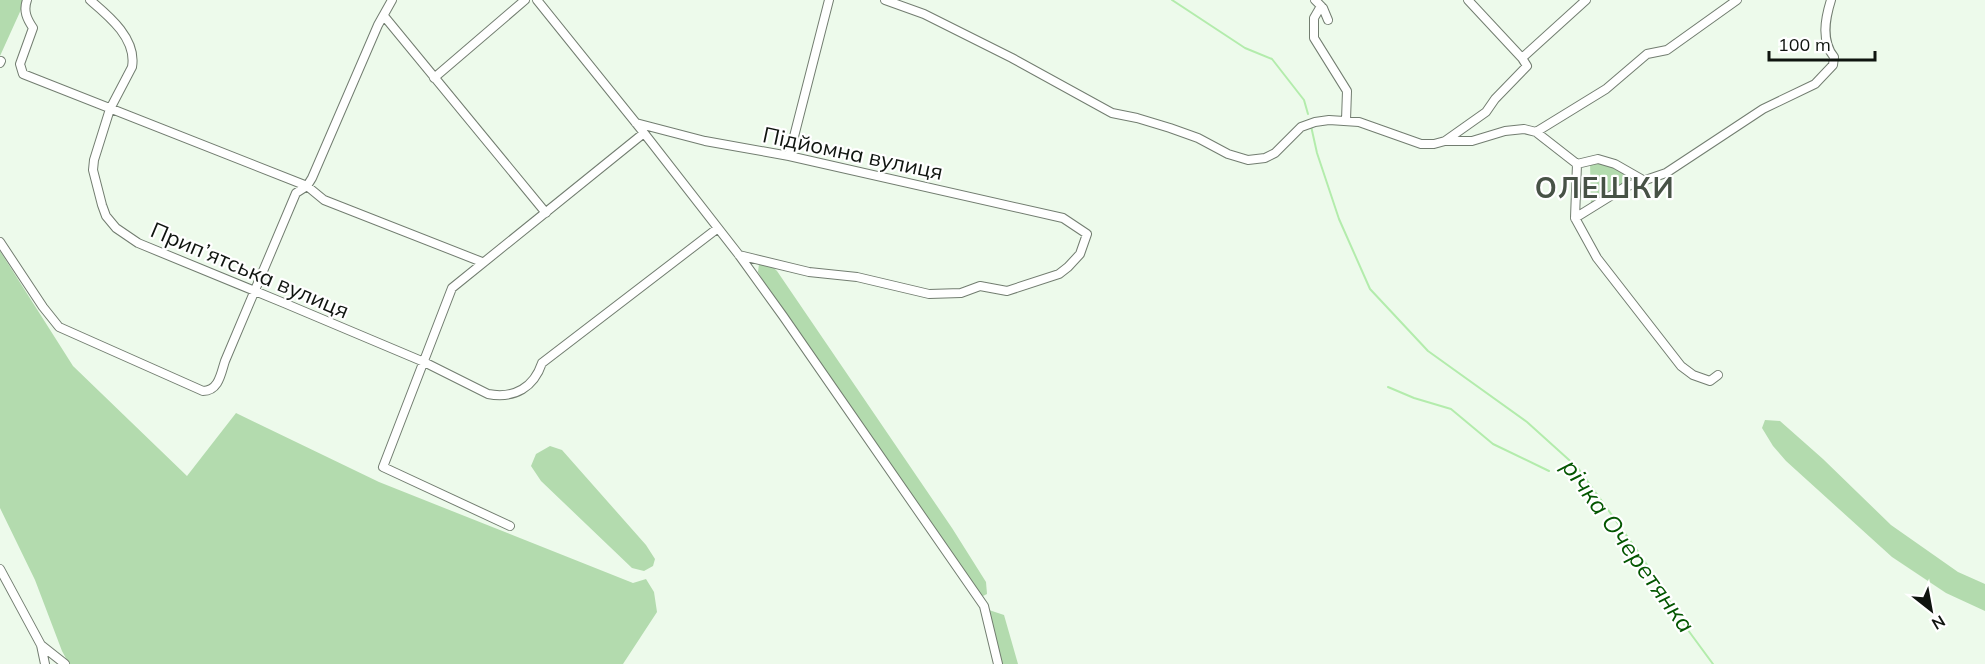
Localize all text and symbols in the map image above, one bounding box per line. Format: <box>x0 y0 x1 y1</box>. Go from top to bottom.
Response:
scale bar <box>1769 24 1876 62</box>
text: 100 m <box>1778 33 1831 56</box>
street label: Підйомна вулиця <box>760 120 946 186</box>
district label: ОЛЕШКИ <box>1535 170 1675 205</box>
street label: Прип’ятська вулиця <box>147 216 353 324</box>
water label: річка Очеретянка <box>1556 453 1702 638</box>
north arrow <box>1901 580 1961 640</box>
text: N <box>1928 611 1949 635</box>

